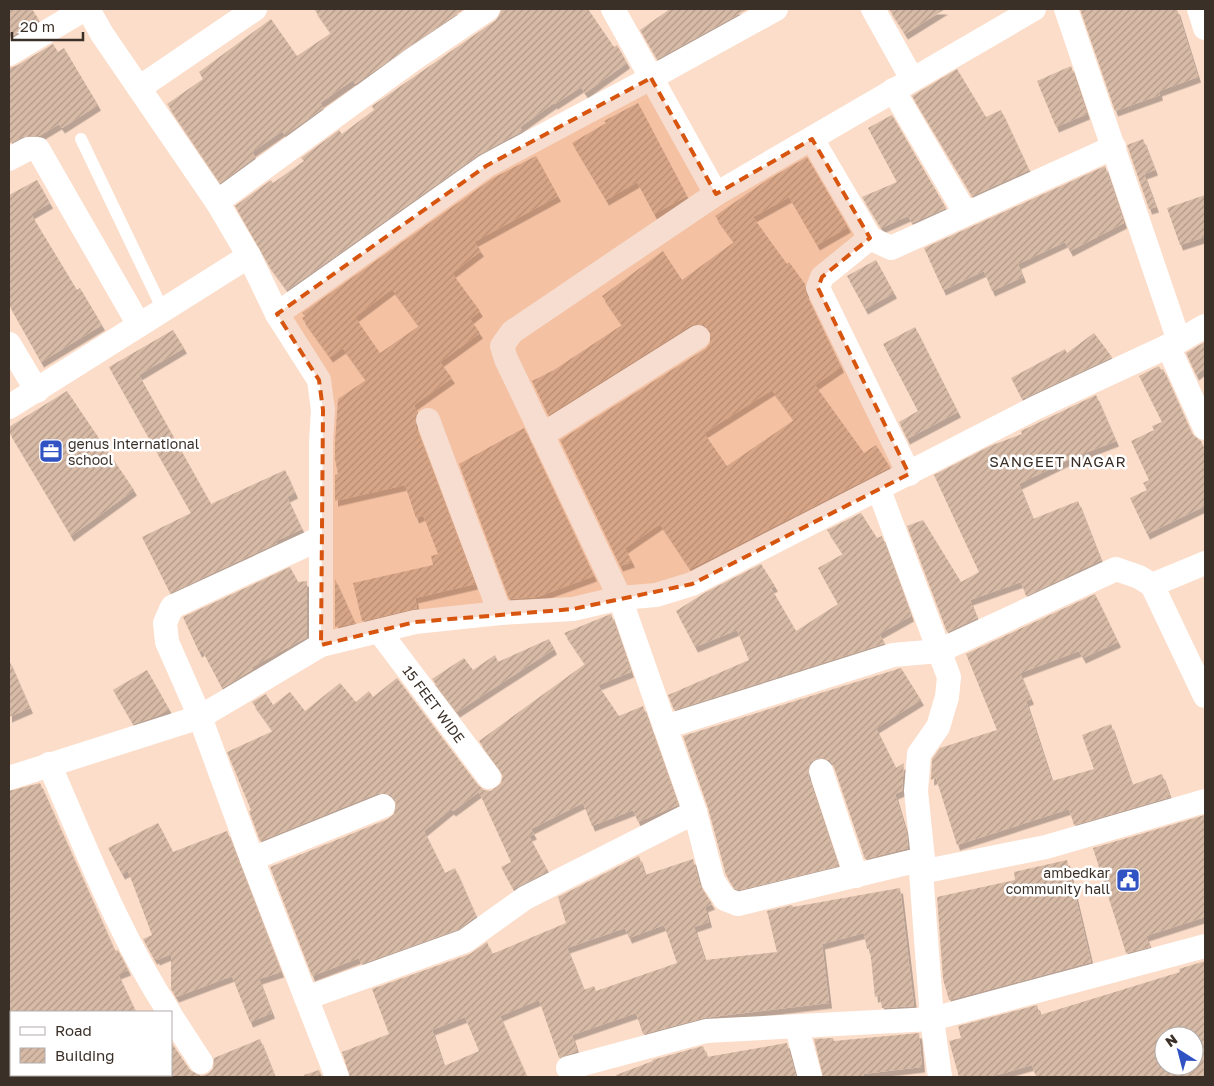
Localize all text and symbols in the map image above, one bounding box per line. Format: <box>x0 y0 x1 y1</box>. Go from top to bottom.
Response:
scale bar <box>12 10 84 42</box>
text: 20 m <box>20 17 55 35</box>
place label: genus international school <box>68 435 199 468</box>
office icon: genus international school <box>38 438 64 464</box>
district label: SANGEET NAGAR <box>989 452 1127 470</box>
street label: 15 FEET WIDE <box>399 662 469 746</box>
place label: ambedkar community hall <box>1006 864 1111 897</box>
public building icon: ambedkar community hall <box>1115 867 1141 893</box>
legend <box>10 1011 172 1076</box>
text: Road <box>55 1021 92 1039</box>
north arrow <box>1154 1026 1204 1076</box>
text: N <box>1162 1030 1180 1050</box>
text: Building <box>55 1046 115 1064</box>

